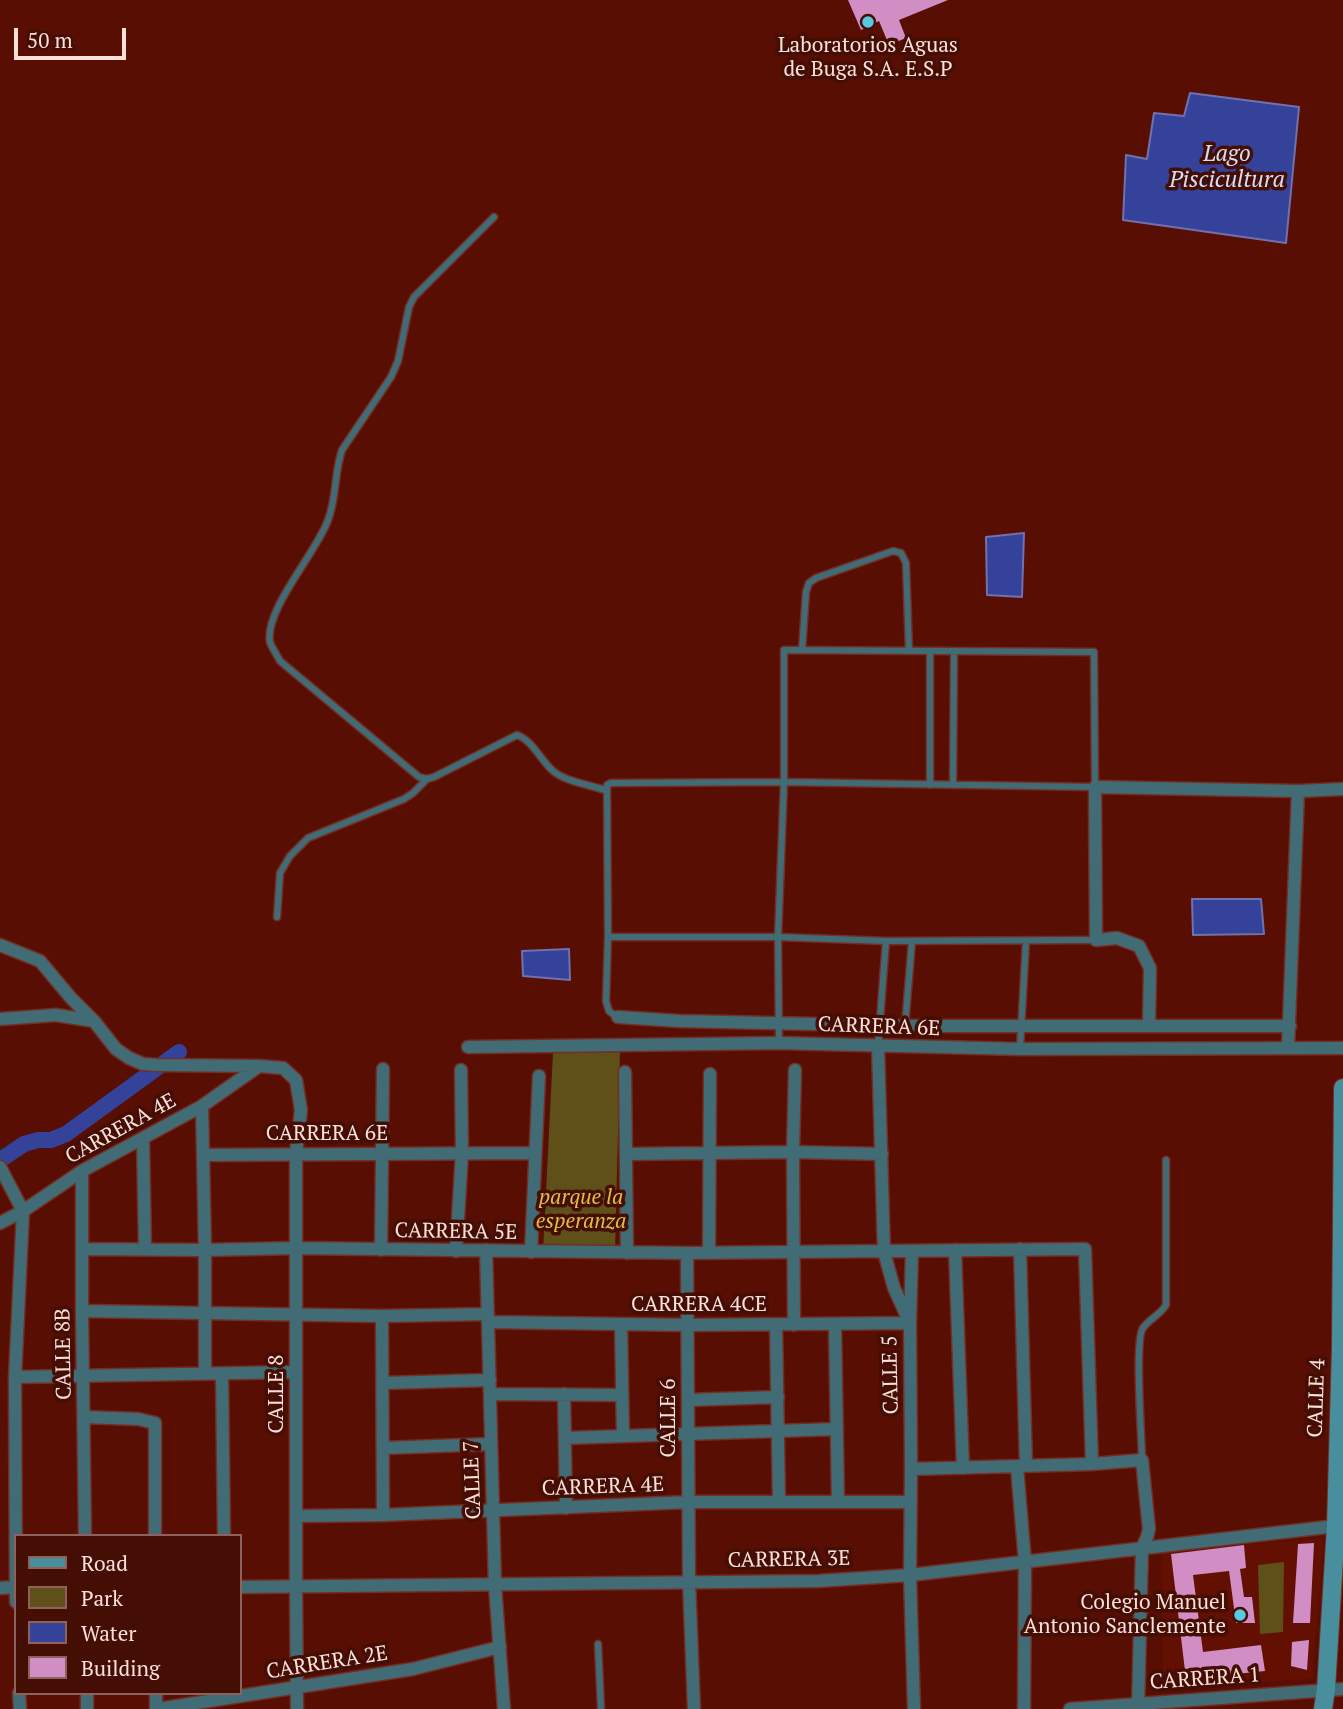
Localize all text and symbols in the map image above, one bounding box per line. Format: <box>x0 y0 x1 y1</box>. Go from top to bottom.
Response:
scale bar <box>18 14 130 58</box>
marker: Laboratorios Aguas de Buga S.A. E.S.P <box>860 14 876 30</box>
text: 50 m <box>27 26 73 54</box>
place label: Laboratorios Aguas de Buga S.A. E.S.P <box>778 33 958 83</box>
water label: Lago Piscicultura <box>1169 140 1285 194</box>
street label: CARRERA 6E <box>817 1012 941 1042</box>
street label: CARRERA 4E <box>61 1088 181 1170</box>
street label: CARRERA 6E <box>266 1121 388 1147</box>
park label: parque la esperanza <box>536 1185 626 1235</box>
street label: CARRERA 5E <box>395 1218 517 1246</box>
street label: CARRERA 4CE <box>631 1292 767 1318</box>
street label: CALLE 8B <box>51 1308 77 1400</box>
street label: CALLE 5 <box>878 1335 904 1415</box>
street label: CALLE 8 <box>264 1355 290 1433</box>
street label: CALLE 4 <box>1303 1358 1331 1438</box>
street label: CALLE 6 <box>656 1379 682 1457</box>
street label: CALLE 7 <box>459 1440 487 1520</box>
street label: CARRERA 4E <box>541 1472 665 1502</box>
legend <box>14 1534 242 1695</box>
street label: CARRERA 3E <box>728 1546 850 1574</box>
text: Road <box>81 1549 128 1577</box>
text: Park <box>81 1584 123 1612</box>
place label: Colegio Manuel Antonio Sanclemente <box>1024 1590 1226 1640</box>
marker: Colegio Manuel Antonio Sanclemente <box>1232 1607 1248 1623</box>
text: Water <box>81 1619 136 1647</box>
street label: CARRERA 2E <box>264 1641 390 1685</box>
text: Building <box>81 1654 160 1682</box>
street label: CARRERA 1 <box>1149 1663 1261 1695</box>

